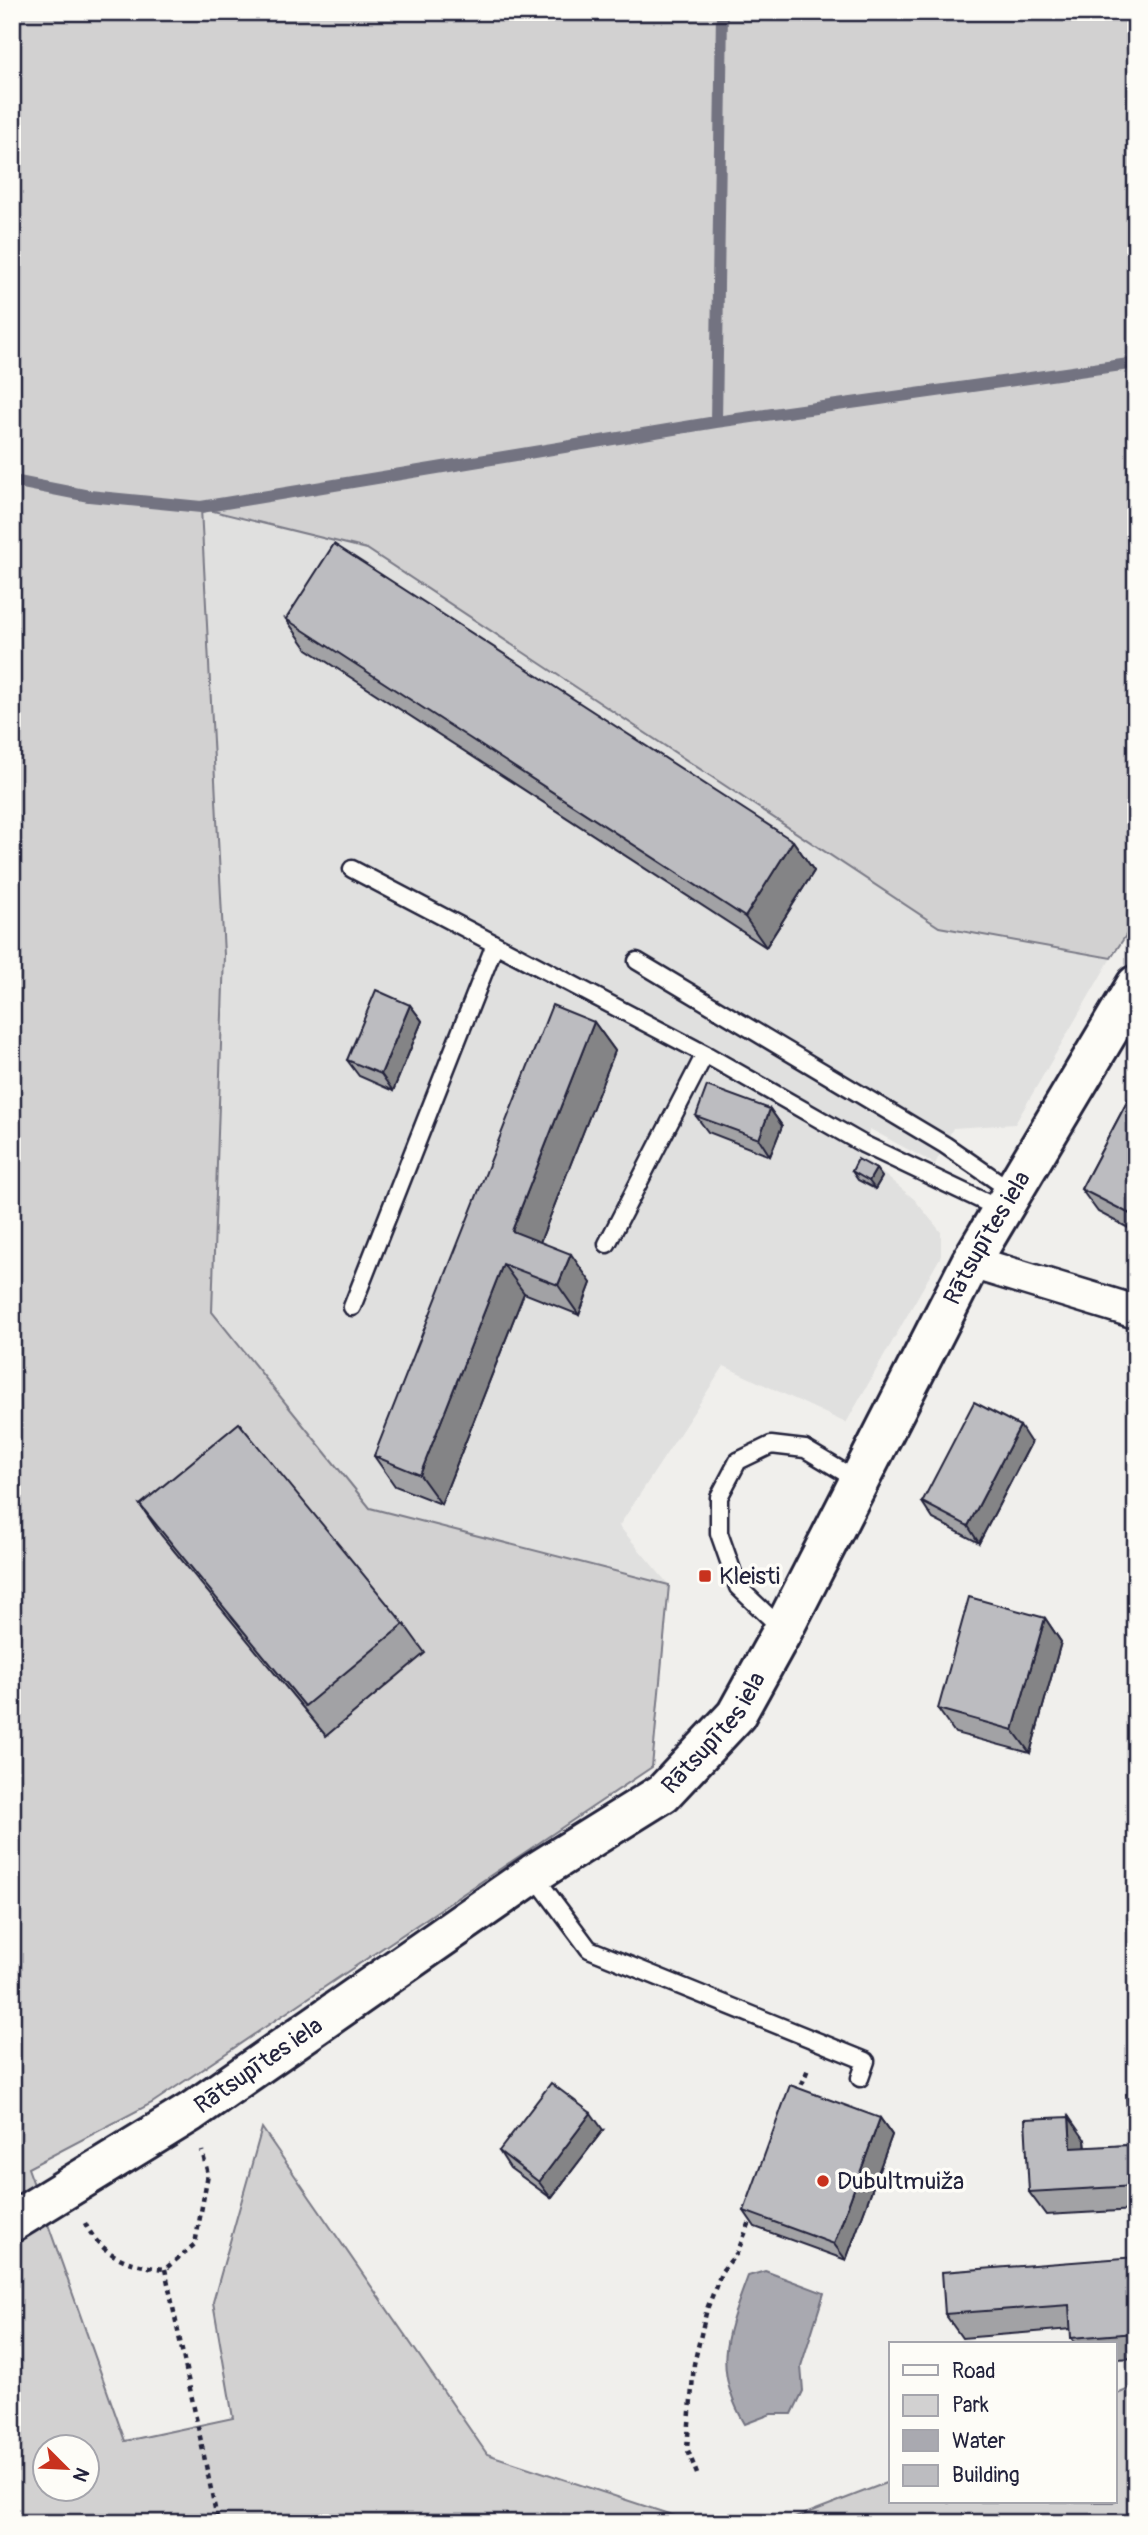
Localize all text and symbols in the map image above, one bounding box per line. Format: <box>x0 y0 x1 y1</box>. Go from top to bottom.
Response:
street label: Rātsupītes iela <box>938 1166 1037 1310</box>
place label: Kleisti <box>719 1562 780 1591</box>
marker: Kleisti <box>697 1568 713 1584</box>
street label: Rātsupītes iela <box>656 1667 772 1800</box>
street label: Rātsupītes iela <box>189 2011 328 2120</box>
place label: Dubultmuiža <box>837 2167 964 2196</box>
marker: Dubultmuiža <box>815 2173 831 2189</box>
legend <box>889 2342 1116 2504</box>
text: Road <box>952 2358 996 2385</box>
text: Park <box>952 2392 989 2419</box>
text: Water <box>952 2428 1006 2455</box>
north arrow <box>32 2434 102 2504</box>
text: Building <box>952 2462 1019 2489</box>
text: N <box>67 2464 94 2485</box>

